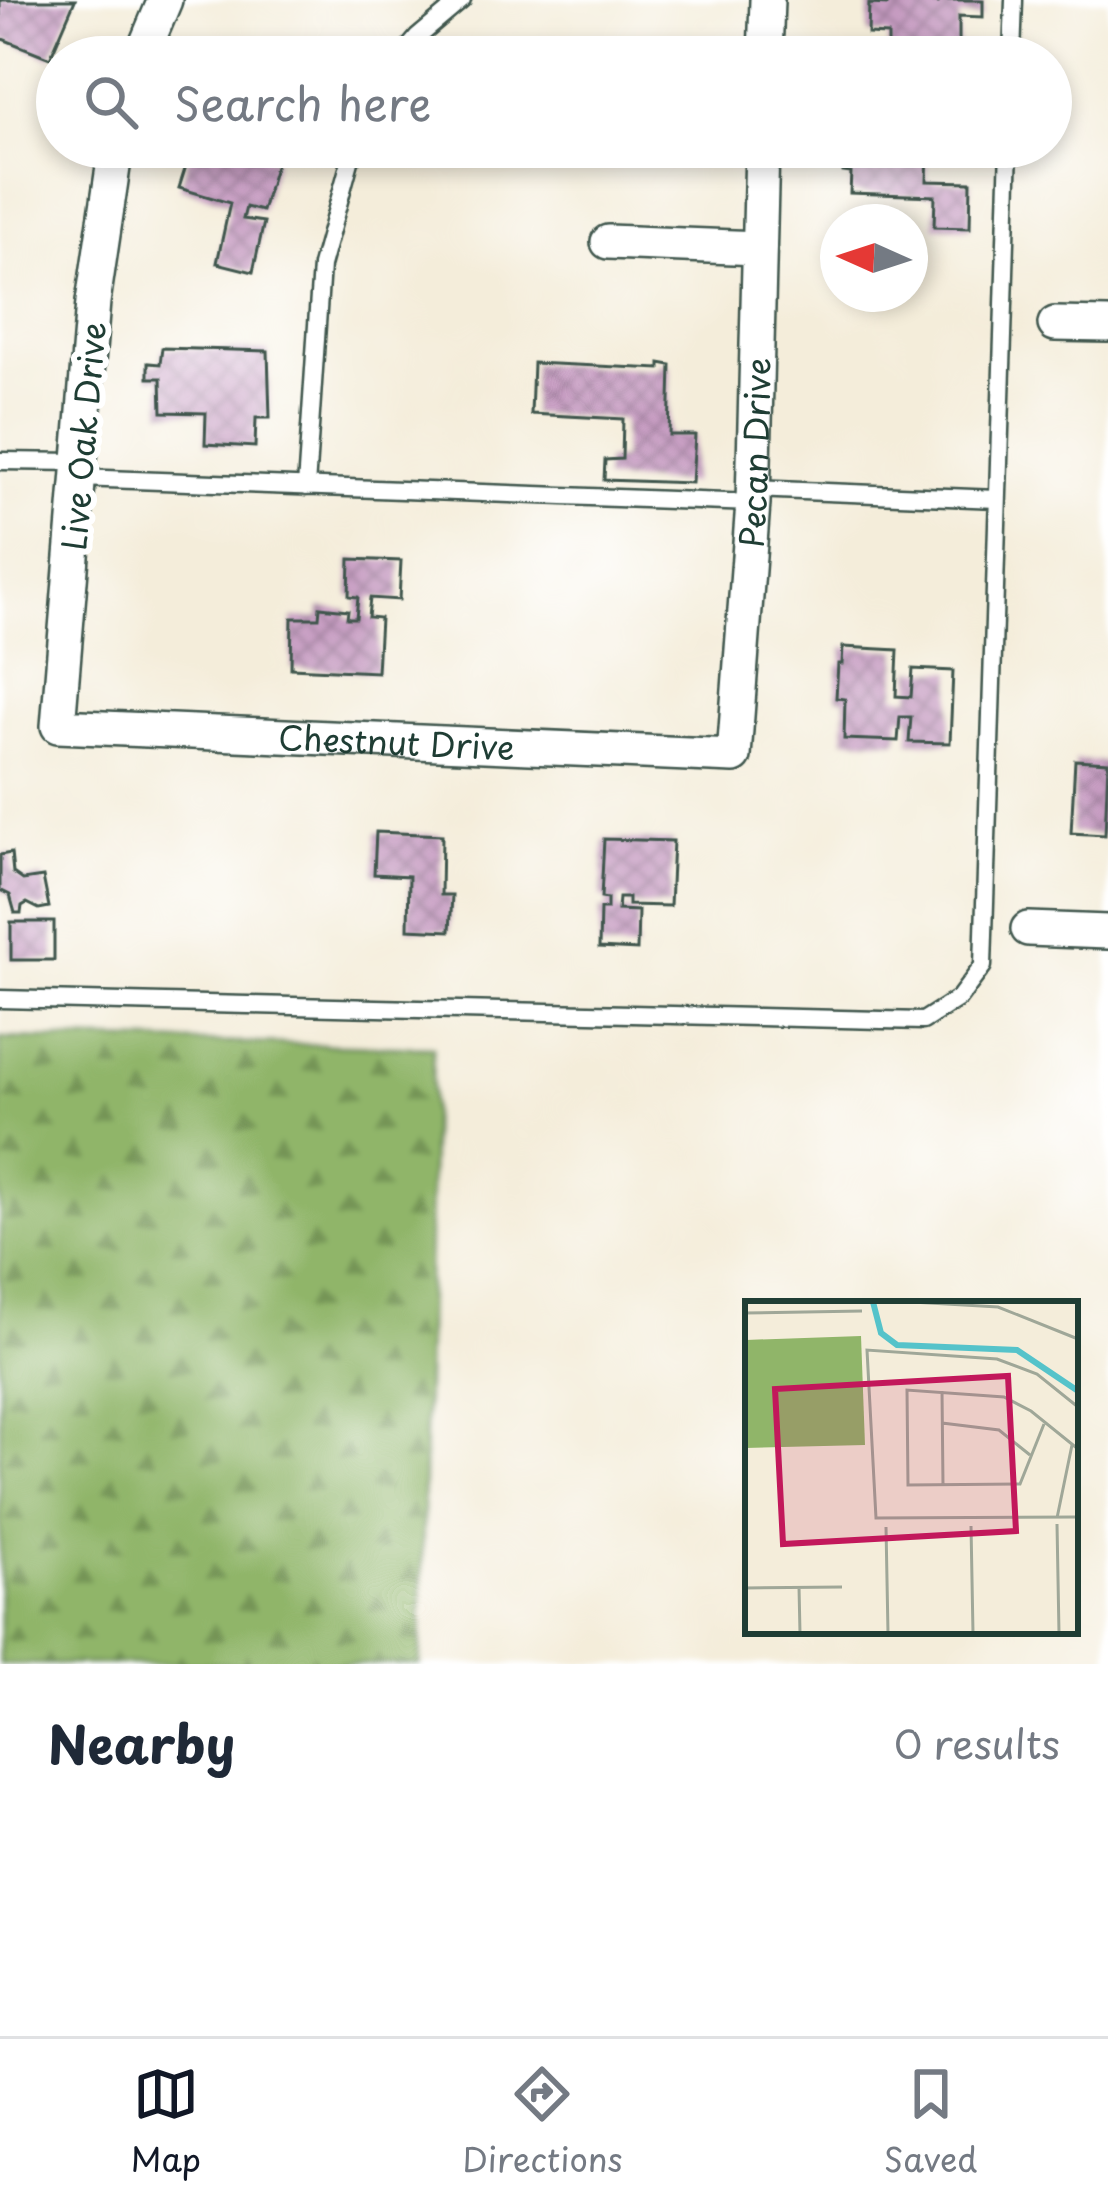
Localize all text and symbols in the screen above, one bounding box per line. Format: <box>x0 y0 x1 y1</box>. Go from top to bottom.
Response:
search box <box>36 36 1072 168</box>
text: Search here <box>174 68 431 136</box>
icon: search <box>78 69 144 135</box>
north arrow <box>820 204 928 312</box>
street label: Live Oak Drive <box>47 319 117 553</box>
street label: Pecan Drive <box>725 357 782 549</box>
street label: Chestnut Drive <box>277 711 516 771</box>
inset map <box>745 1301 1078 1634</box>
text: Nearby <box>48 1704 235 1781</box>
text: 0 results <box>894 1713 1060 1772</box>
tab: Map <box>131 2061 201 2183</box>
tab: Directions <box>462 2061 623 2183</box>
tab: Saved <box>884 2061 977 2183</box>

